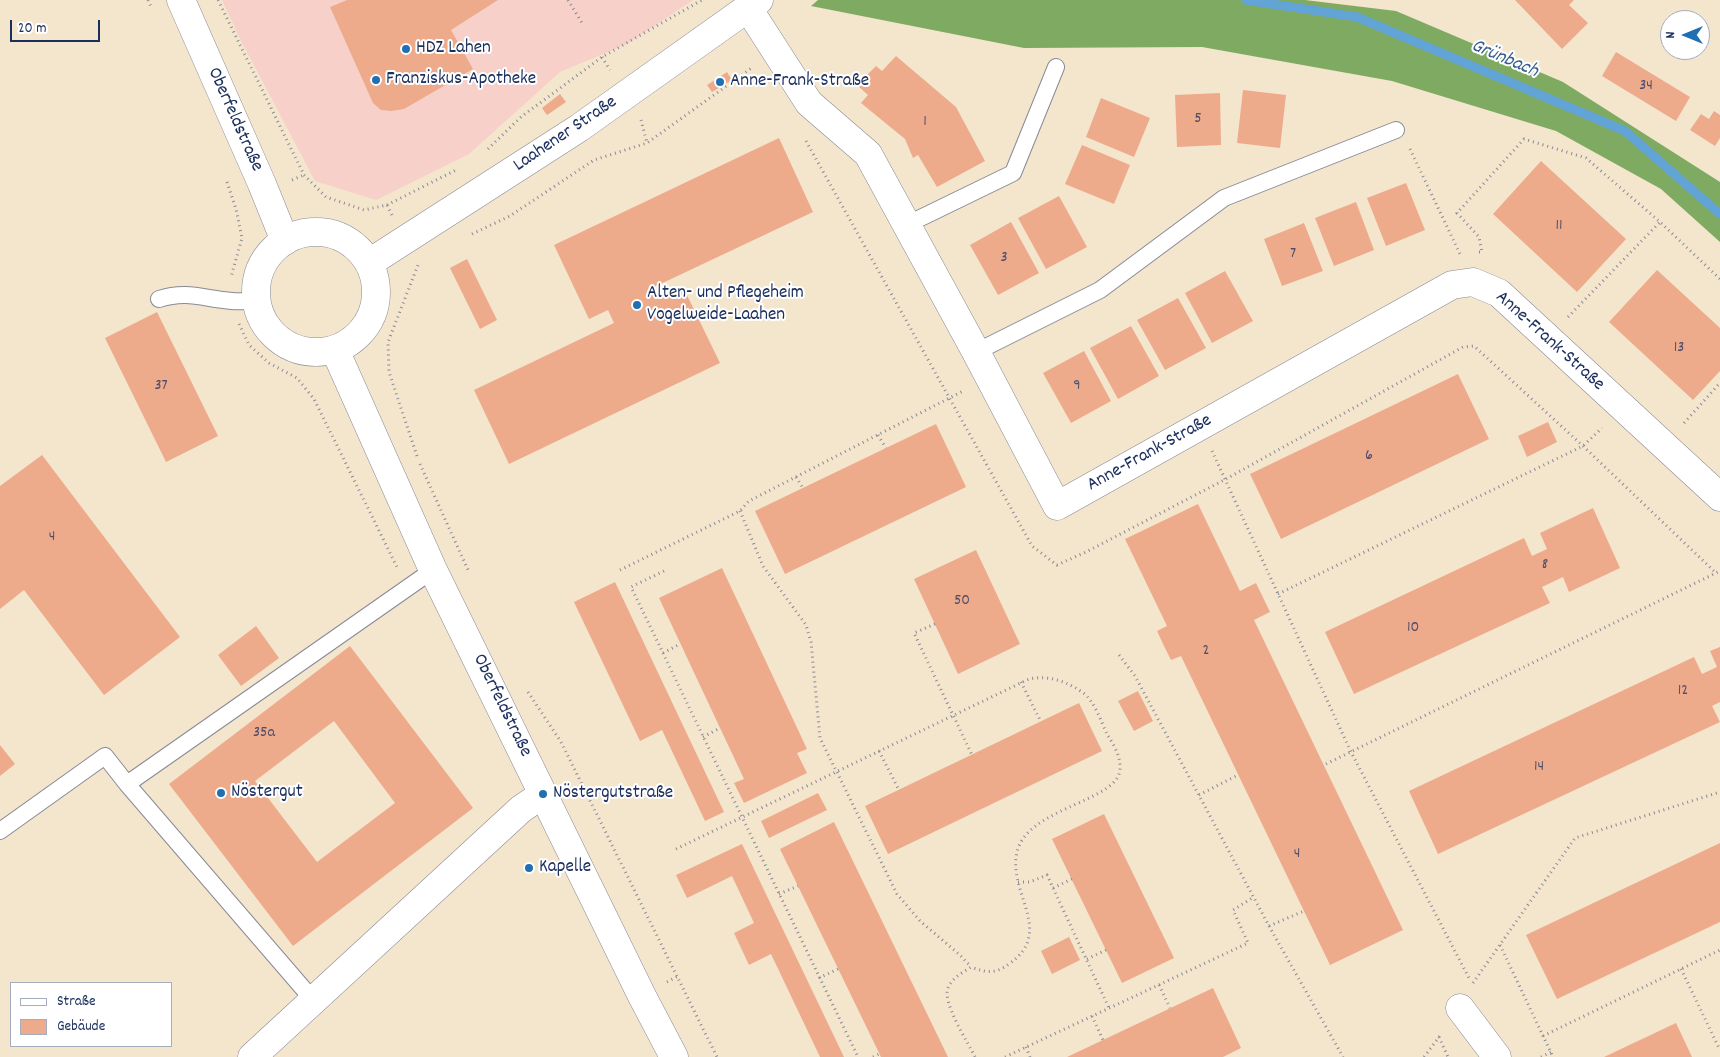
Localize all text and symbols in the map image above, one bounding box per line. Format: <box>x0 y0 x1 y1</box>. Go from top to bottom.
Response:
scale bar <box>12 10 102 42</box>
north arrow <box>1660 10 1710 60</box>
text: 20 m <box>18 18 46 40</box>
text: N <box>1661 32 1681 38</box>
water label: Grünbach <box>1467 35 1541 85</box>
place label: HDZ Lahen <box>416 38 491 60</box>
marker: HDZ Lahen <box>400 43 412 55</box>
street label: Oberfeldstraße <box>201 64 267 176</box>
place label: Franziskus-Apotheke <box>386 69 536 91</box>
place label: Anne-Frank-Straße <box>730 71 869 93</box>
marker: Franziskus-Apotheke <box>370 74 382 86</box>
marker: Anne-Frank-Straße <box>714 76 726 88</box>
house number: 34 <box>1639 77 1653 97</box>
street label: Laahener Straße <box>510 92 622 178</box>
house number: 5 <box>1194 110 1202 130</box>
house number: 1 <box>923 113 927 133</box>
house number: 11 <box>1555 217 1563 237</box>
house number: 7 <box>1290 245 1296 265</box>
house number: 3 <box>1000 249 1008 269</box>
place label: Alten- und Pflegeheim Vogelweide-Laahen <box>647 283 804 327</box>
street label: Anne-Frank-Straße <box>1490 287 1608 397</box>
marker: Alten- und Pflegeheim Vogelweide-Laahen <box>631 299 643 311</box>
house number: 13 <box>1674 339 1684 359</box>
house number: 37 <box>154 377 168 397</box>
house number: 9 <box>1073 377 1081 397</box>
street label: Anne-Frank-Straße <box>1084 410 1216 498</box>
house number: 6 <box>1365 447 1373 467</box>
house number: 4 <box>49 528 55 548</box>
house number: 8 <box>1542 556 1548 576</box>
house number: 50 <box>954 592 970 612</box>
house number: 10 <box>1407 619 1419 639</box>
house number: 2 <box>1203 642 1209 662</box>
street label: Oberfeldstraße <box>466 651 536 761</box>
house number: 12 <box>1678 682 1688 702</box>
house number: 35a <box>253 724 275 744</box>
house number: 14 <box>1534 758 1544 778</box>
place label: Nöstergut <box>231 782 303 804</box>
place label: Nöstergutstraße <box>553 783 673 805</box>
marker: Nöstergut <box>215 787 227 799</box>
marker: Nöstergutstraße <box>537 788 549 800</box>
house number: 4 <box>1294 845 1300 865</box>
place label: Kapelle <box>539 857 591 879</box>
marker: Kapelle <box>523 862 535 874</box>
legend <box>10 982 172 1047</box>
text: Straße <box>57 991 95 1013</box>
text: Gebäude <box>57 1016 105 1038</box>

